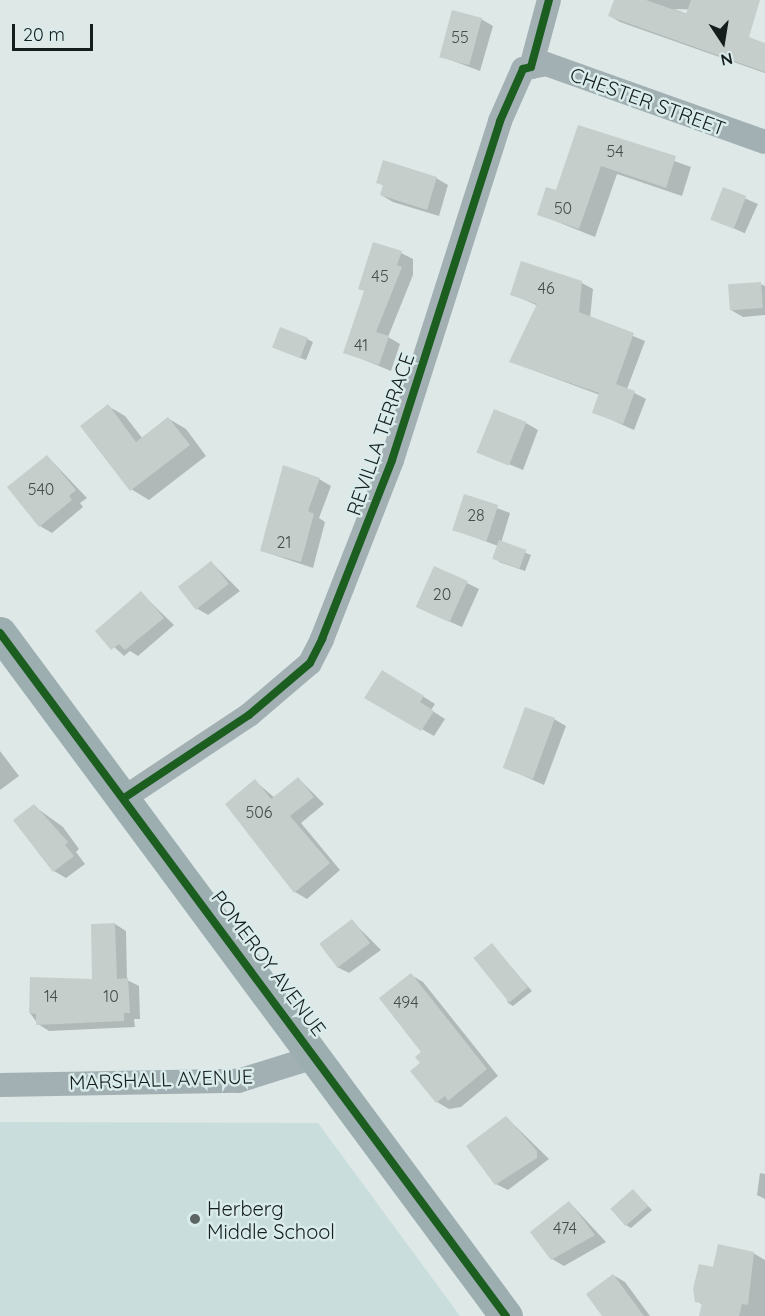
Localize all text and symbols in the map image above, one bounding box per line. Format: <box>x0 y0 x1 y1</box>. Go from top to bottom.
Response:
scale bar <box>15 12 96 50</box>
north arrow <box>693 12 753 72</box>
text: 20 m <box>23 23 65 46</box>
house number: 55 <box>451 27 469 47</box>
text: N <box>719 49 735 71</box>
street label: CHESTER STREET <box>567 62 729 140</box>
house number: 54 <box>606 141 624 161</box>
house number: 50 <box>554 198 572 218</box>
house number: 45 <box>371 266 389 286</box>
house number: 46 <box>537 278 555 298</box>
house number: 41 <box>354 335 368 355</box>
street label: REVILLA TERRACE <box>341 350 419 518</box>
house number: 540 <box>28 479 54 499</box>
house number: 28 <box>467 505 485 525</box>
house number: 21 <box>277 532 291 552</box>
house number: 20 <box>433 584 451 604</box>
house number: 506 <box>246 802 272 822</box>
street label: POMEROY AVENUE <box>207 886 331 1040</box>
house number: 14 <box>44 986 58 1006</box>
house number: 10 <box>103 986 119 1006</box>
house number: 494 <box>393 992 419 1012</box>
street label: MARSHALL AVENUE <box>69 1064 253 1094</box>
place label: Herberg Middle School <box>207 1196 335 1243</box>
marker: Herberg Middle School <box>188 1212 202 1226</box>
house number: 474 <box>553 1218 577 1238</box>

